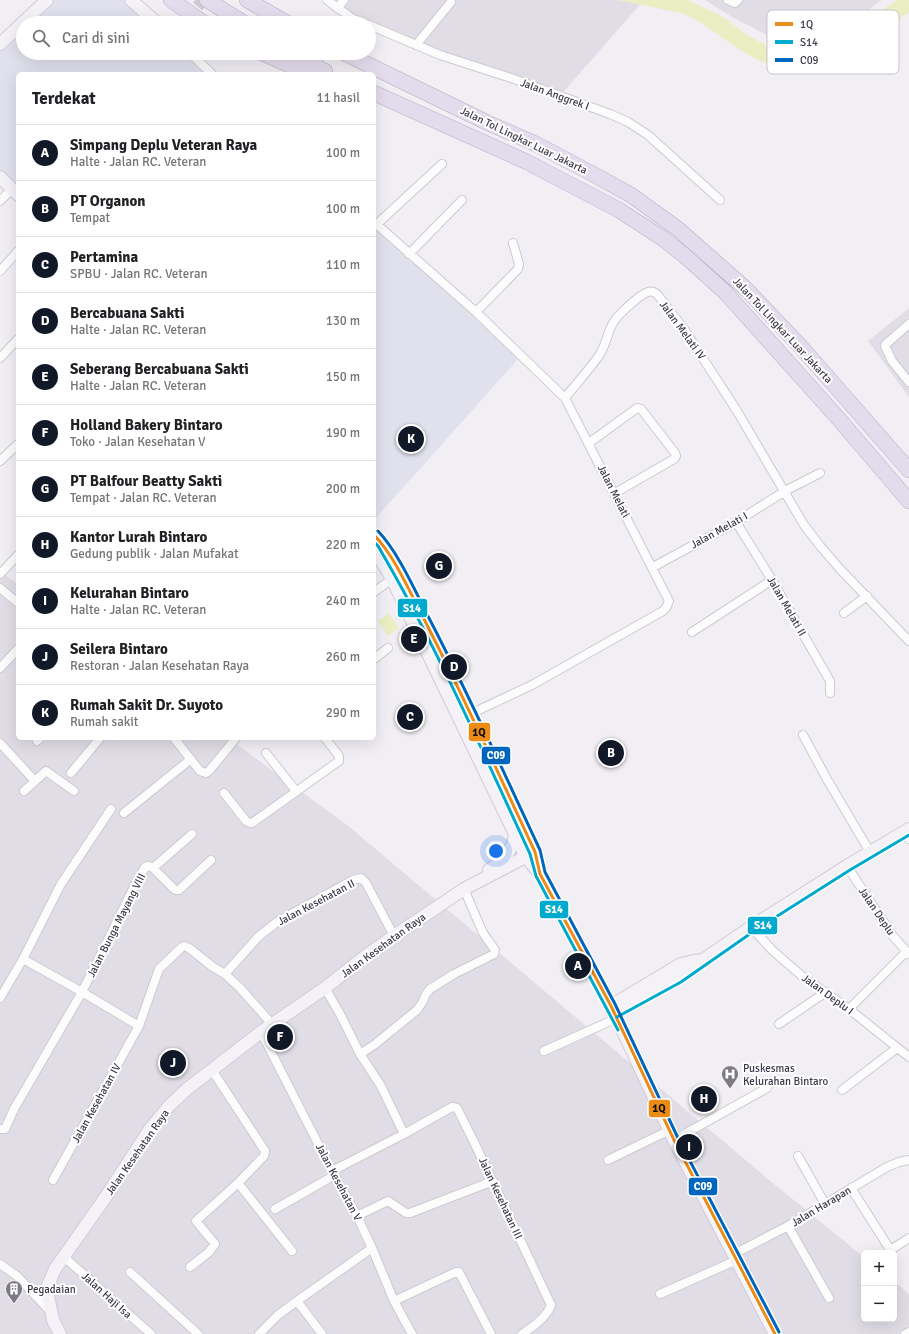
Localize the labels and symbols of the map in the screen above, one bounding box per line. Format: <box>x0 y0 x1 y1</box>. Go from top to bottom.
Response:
legend <box>767 10 899 74</box>
text: 1Q <box>800 18 813 31</box>
text: S14 <box>800 36 818 49</box>
text: C09 <box>800 54 819 67</box>
street label: Jalan Anggrek I <box>519 76 591 113</box>
street label: Jalan Tol Lingkar Luar Jakarta <box>458 104 590 177</box>
street label: Jalan Tol Lingkar Luar Jakarta <box>730 275 835 386</box>
street label: Jalan Melati IV <box>657 298 709 363</box>
pin: K <box>398 424 424 454</box>
street label: Jalan Melati <box>595 463 632 520</box>
street label: Jalan Melati I <box>688 509 750 551</box>
pin: G <box>426 551 452 581</box>
street label: Jalan Melati II <box>764 574 809 638</box>
line badge: S14 <box>397 598 428 618</box>
text: S14 <box>403 602 421 615</box>
pin: E <box>401 624 427 654</box>
pin: D <box>441 652 467 682</box>
pin: C <box>397 702 423 732</box>
line badge: 1Q <box>468 722 491 742</box>
text: 1Q <box>472 726 486 739</box>
pin: B <box>598 738 624 768</box>
line badge: C09 <box>481 746 511 765</box>
text: C09 <box>487 749 505 762</box>
your location <box>486 841 506 861</box>
street label: Jalan Bunga Mayang VIII <box>85 871 148 979</box>
street label: Jalan Kesehatan II <box>275 877 357 928</box>
street label: Jalan Deplu <box>856 885 897 938</box>
line badge: S14 <box>539 900 569 919</box>
text: S14 <box>545 903 563 916</box>
street label: Jalan Kesehatan Raya <box>338 910 429 980</box>
line badge: S14 <box>747 916 778 935</box>
text: S14 <box>754 919 772 932</box>
pin: A <box>565 951 591 981</box>
street label: Jalan Deplu I <box>799 971 856 1018</box>
pin: F <box>267 1022 293 1052</box>
pin: J <box>160 1048 186 1078</box>
street label: Jalan Kesehatan IV <box>69 1061 124 1145</box>
place label: Puskesmas Kelurahan Bintaro <box>743 1062 828 1088</box>
hospital icon: Puskesmas Kelurahan Bintaro <box>720 1064 740 1089</box>
pin: H <box>691 1084 717 1114</box>
line badge: 1Q <box>648 1099 671 1118</box>
text: 1Q <box>652 1102 666 1115</box>
street label: Jalan Kesehatan Raya <box>103 1107 172 1198</box>
pin: I <box>676 1132 702 1162</box>
street label: Jalan Kesehatan V <box>313 1142 365 1224</box>
street label: Jalan Kesehatan III <box>476 1155 525 1241</box>
line badge: C09 <box>688 1177 718 1196</box>
text: C09 <box>694 1180 712 1193</box>
street label: Jalan Harapan <box>789 1183 854 1229</box>
street label: Jalan Haji Isa <box>79 1270 135 1321</box>
building icon: Pegadaian <box>4 1279 24 1304</box>
place label: Pegadaian <box>27 1283 76 1296</box>

